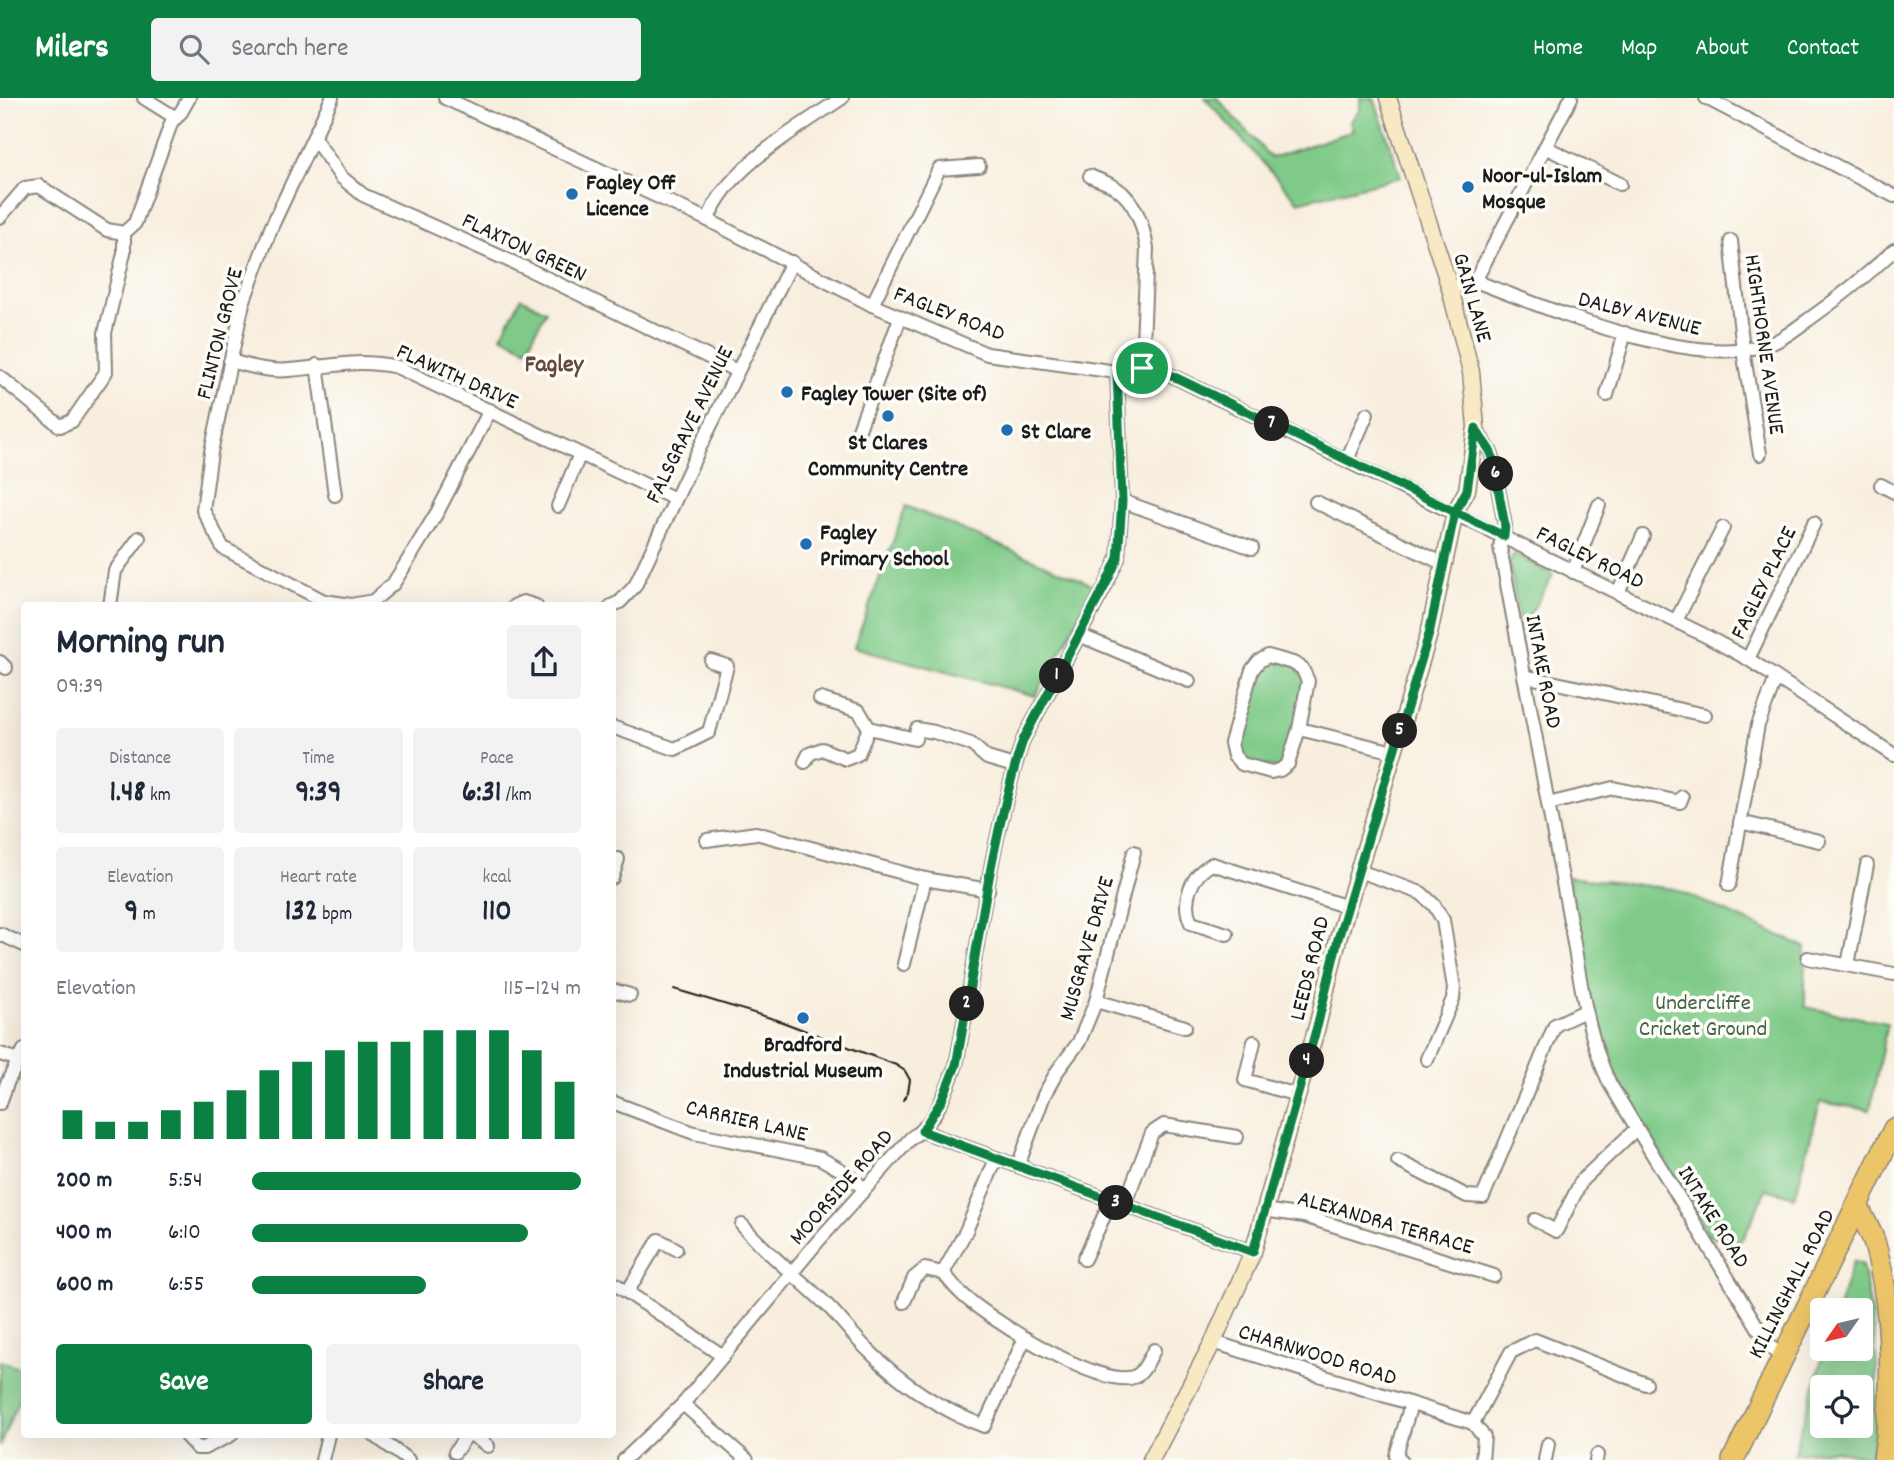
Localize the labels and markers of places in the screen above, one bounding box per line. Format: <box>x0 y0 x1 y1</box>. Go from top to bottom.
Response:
place label: Noor-ul-Islam Mosque <box>1482 161 1603 220</box>
place label: Fagley Off Licence <box>586 168 676 227</box>
marker: Noor-ul-Islam Mosque <box>1460 179 1476 195</box>
marker: Fagley Off Licence <box>564 186 580 202</box>
pin <box>1112 338 1172 398</box>
place label: Fagley Tower (Site of) <box>801 379 987 412</box>
marker: Fagley Tower (Site of) <box>779 384 795 400</box>
pin: 7 <box>1254 406 1290 442</box>
marker: St Clares Community Centre <box>880 408 896 424</box>
place label: St Clare <box>1021 417 1091 450</box>
marker: St Clare <box>999 422 1015 438</box>
place label: St Clares Community Centre <box>808 428 968 487</box>
pin: 6 <box>1478 456 1514 492</box>
place label: Fagley Primary School <box>820 518 949 577</box>
marker: Fagley Primary School <box>798 536 814 552</box>
pin: 1 <box>1040 658 1074 694</box>
pin: 5 <box>1382 714 1418 748</box>
pin: 2 <box>950 986 984 1021</box>
marker: Bradford Industrial Museum <box>795 1010 811 1026</box>
place label: Bradford Industrial Museum <box>723 1030 883 1089</box>
pin: 4 <box>1290 1044 1324 1079</box>
pin: 3 <box>1098 1186 1134 1220</box>

